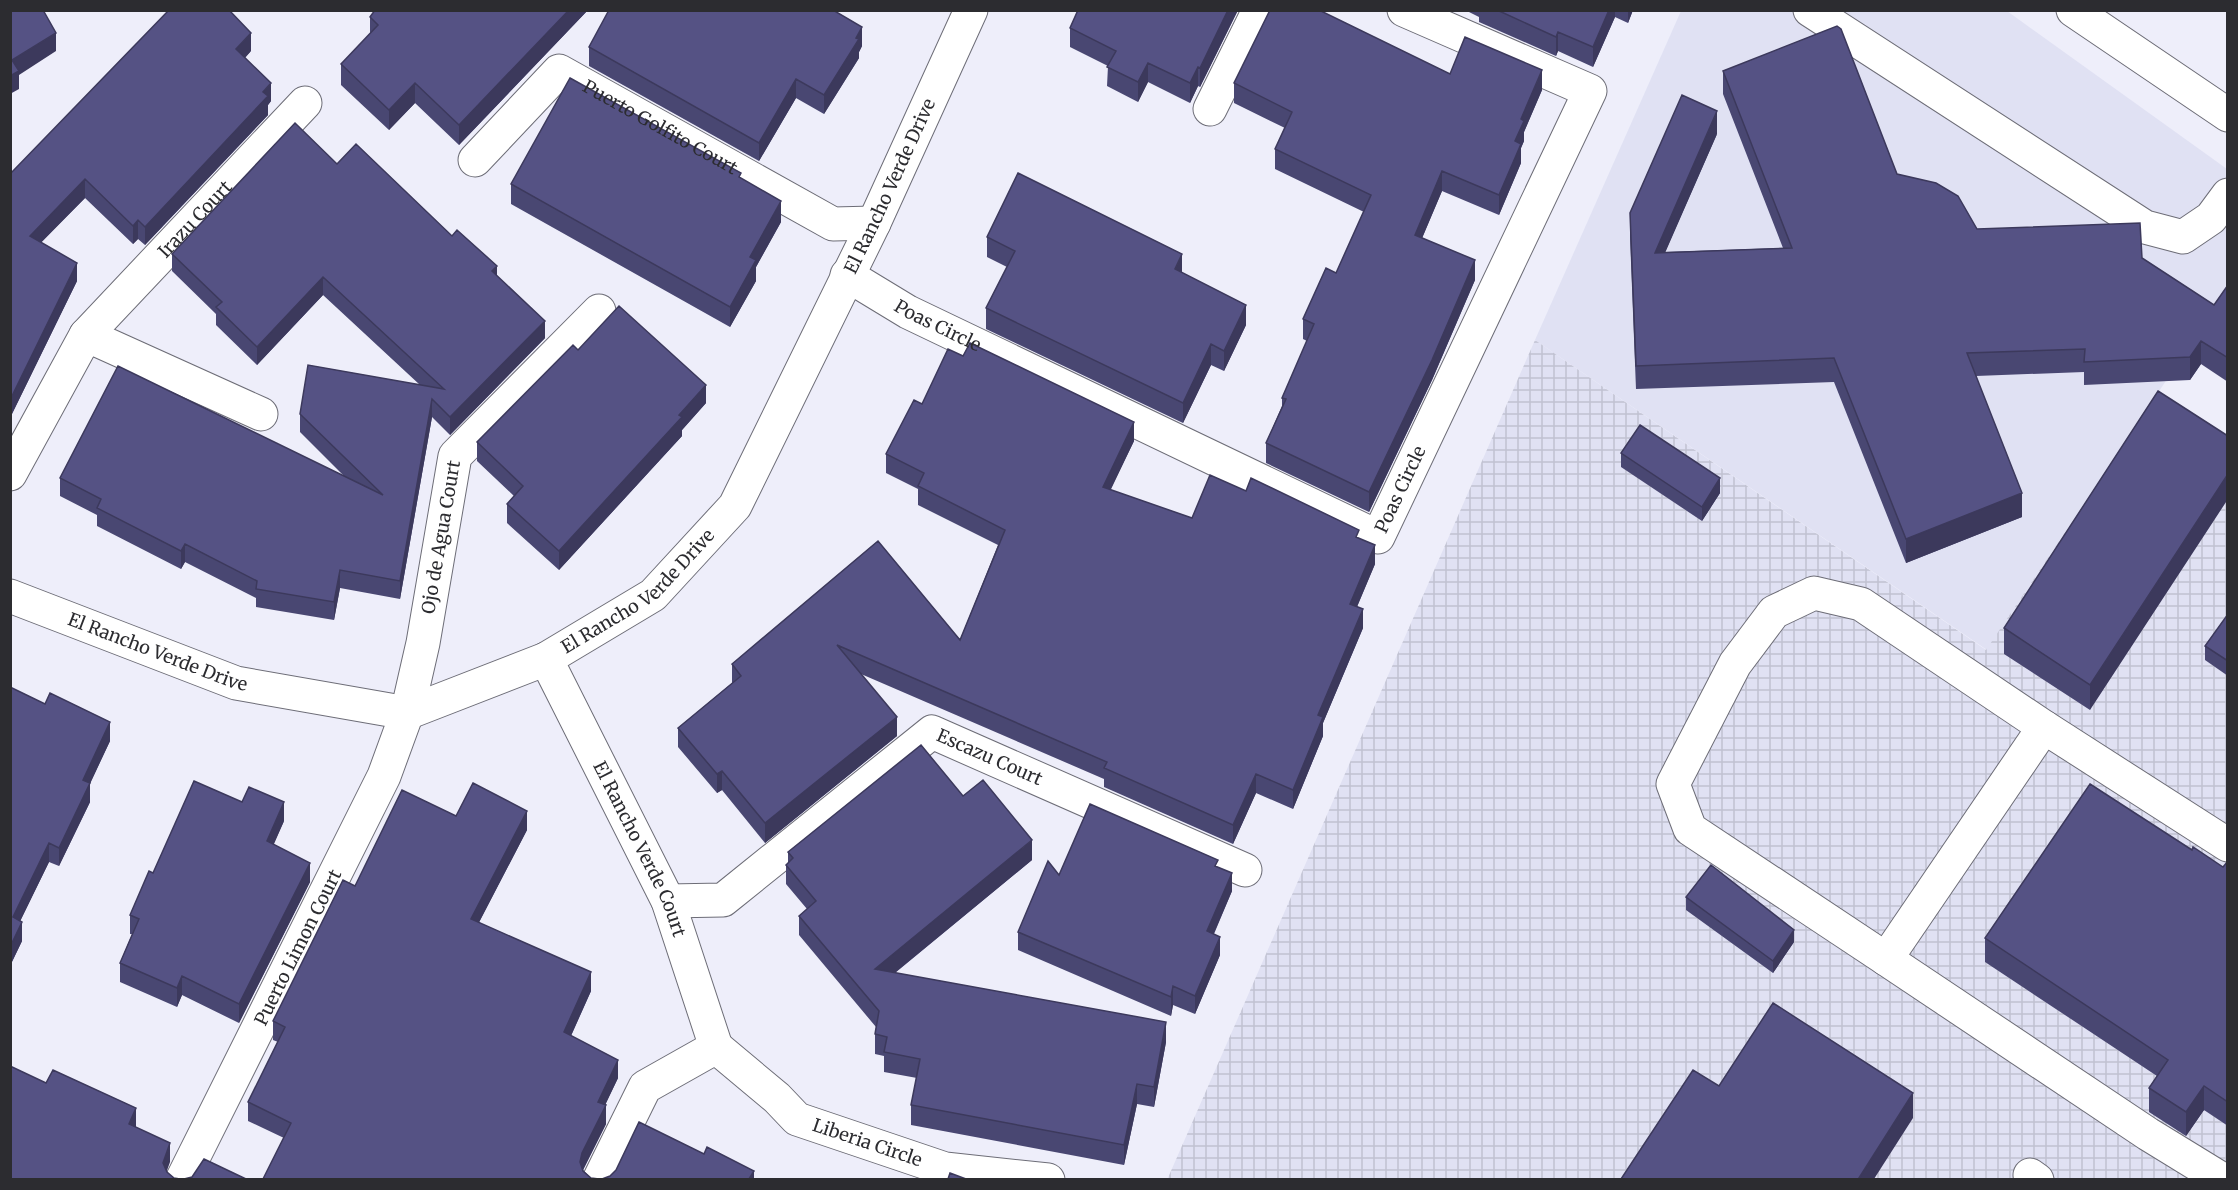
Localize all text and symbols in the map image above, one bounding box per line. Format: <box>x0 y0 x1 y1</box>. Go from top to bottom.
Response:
street label: Puerto Golfito Court <box>579 75 742 179</box>
street label: El Rancho Verde Drive <box>839 95 940 277</box>
street label: Irazu Court <box>153 176 237 263</box>
street label: Poas Circle <box>890 294 985 356</box>
street label: Poas Circle <box>1370 442 1431 537</box>
street label: Ojo de Agua Court <box>416 459 465 615</box>
street label: El Rancho Verde Drive <box>557 524 719 658</box>
street label: El Rancho Verde Drive <box>65 607 249 696</box>
street label: Escazu Court <box>933 724 1046 790</box>
street label: El Rancho Verde Court <box>588 757 691 940</box>
street label: Puerto Limon Court <box>249 865 347 1029</box>
street label: Liberia Circle <box>810 1113 925 1171</box>

